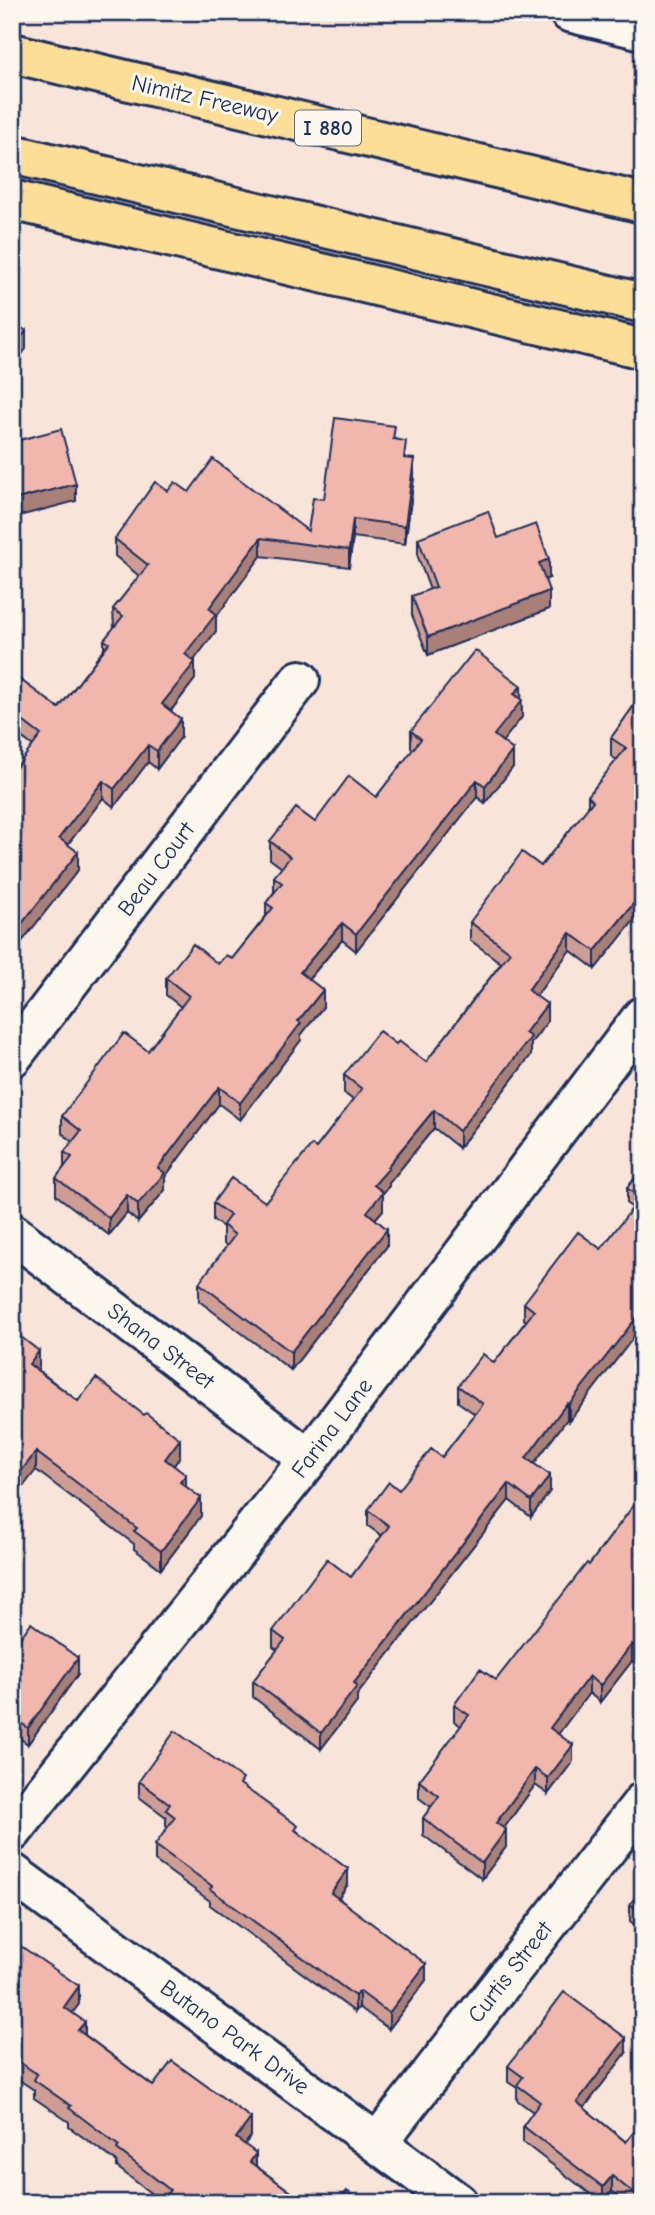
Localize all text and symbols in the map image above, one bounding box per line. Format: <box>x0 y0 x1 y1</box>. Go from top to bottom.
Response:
street label: Nimitz Freeway <box>129 69 281 129</box>
road number: I 880 <box>295 110 361 146</box>
street label: Beau Court <box>112 815 201 921</box>
street label: Shana Street <box>102 1297 221 1396</box>
street label: Farina Lane <box>286 1373 378 1483</box>
street label: Curtis Street <box>462 1915 559 2028</box>
street label: Butano Park Drive <box>155 1974 315 2100</box>

